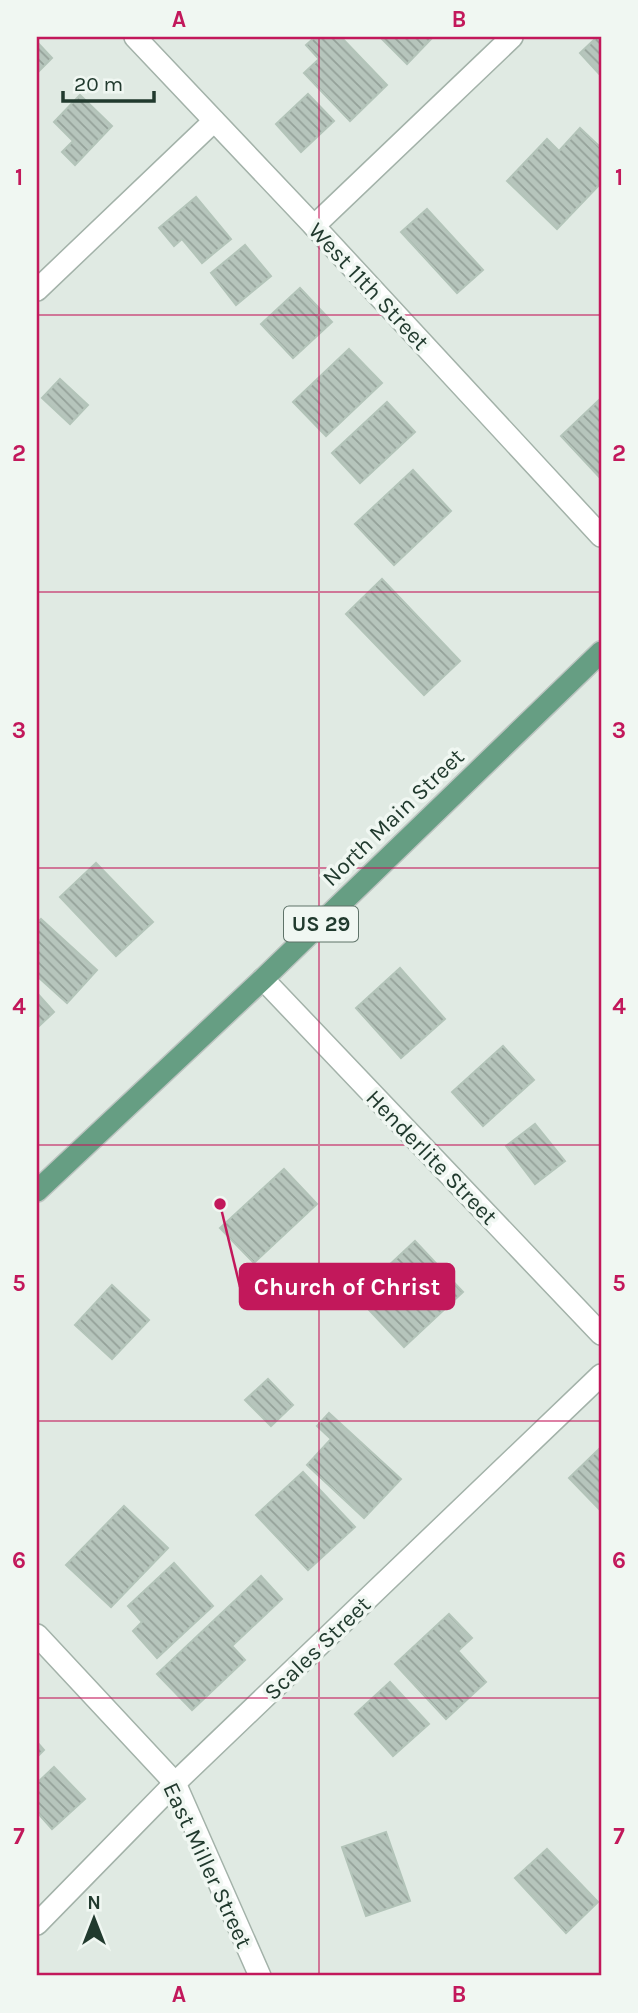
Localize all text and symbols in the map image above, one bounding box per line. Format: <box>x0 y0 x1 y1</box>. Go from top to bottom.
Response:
text: A <box>172 6 186 33</box>
text: B <box>452 6 466 33</box>
scale bar <box>63 60 154 104</box>
text: 20 m <box>74 72 123 96</box>
text: 1 <box>15 164 23 191</box>
text: 1 <box>615 164 623 191</box>
street label: West 11th Street <box>303 217 435 356</box>
text: 2 <box>12 440 26 467</box>
text: 2 <box>612 440 626 467</box>
text: 3 <box>12 717 26 744</box>
text: 3 <box>612 717 626 744</box>
street label: North Main Street <box>317 743 470 892</box>
road number: US 29 <box>284 906 358 942</box>
text: 4 <box>12 993 26 1020</box>
text: 4 <box>612 993 626 1020</box>
street label: Henderlite Street <box>360 1084 503 1231</box>
callout: Church of Christ <box>240 1264 454 1309</box>
text: 5 <box>12 1270 26 1297</box>
text: 5 <box>612 1270 626 1297</box>
text: Church of Christ <box>254 1273 440 1301</box>
text: 6 <box>12 1547 26 1574</box>
text: 6 <box>612 1547 626 1574</box>
street label: Scales Street <box>259 1591 376 1706</box>
street label: East Miller Street <box>157 1778 258 1953</box>
text: 7 <box>13 1823 25 1850</box>
text: 7 <box>613 1823 625 1850</box>
north arrow <box>60 1884 130 1954</box>
text: N <box>87 1892 101 1914</box>
text: A <box>172 1981 186 2008</box>
text: B <box>452 1981 466 2008</box>

